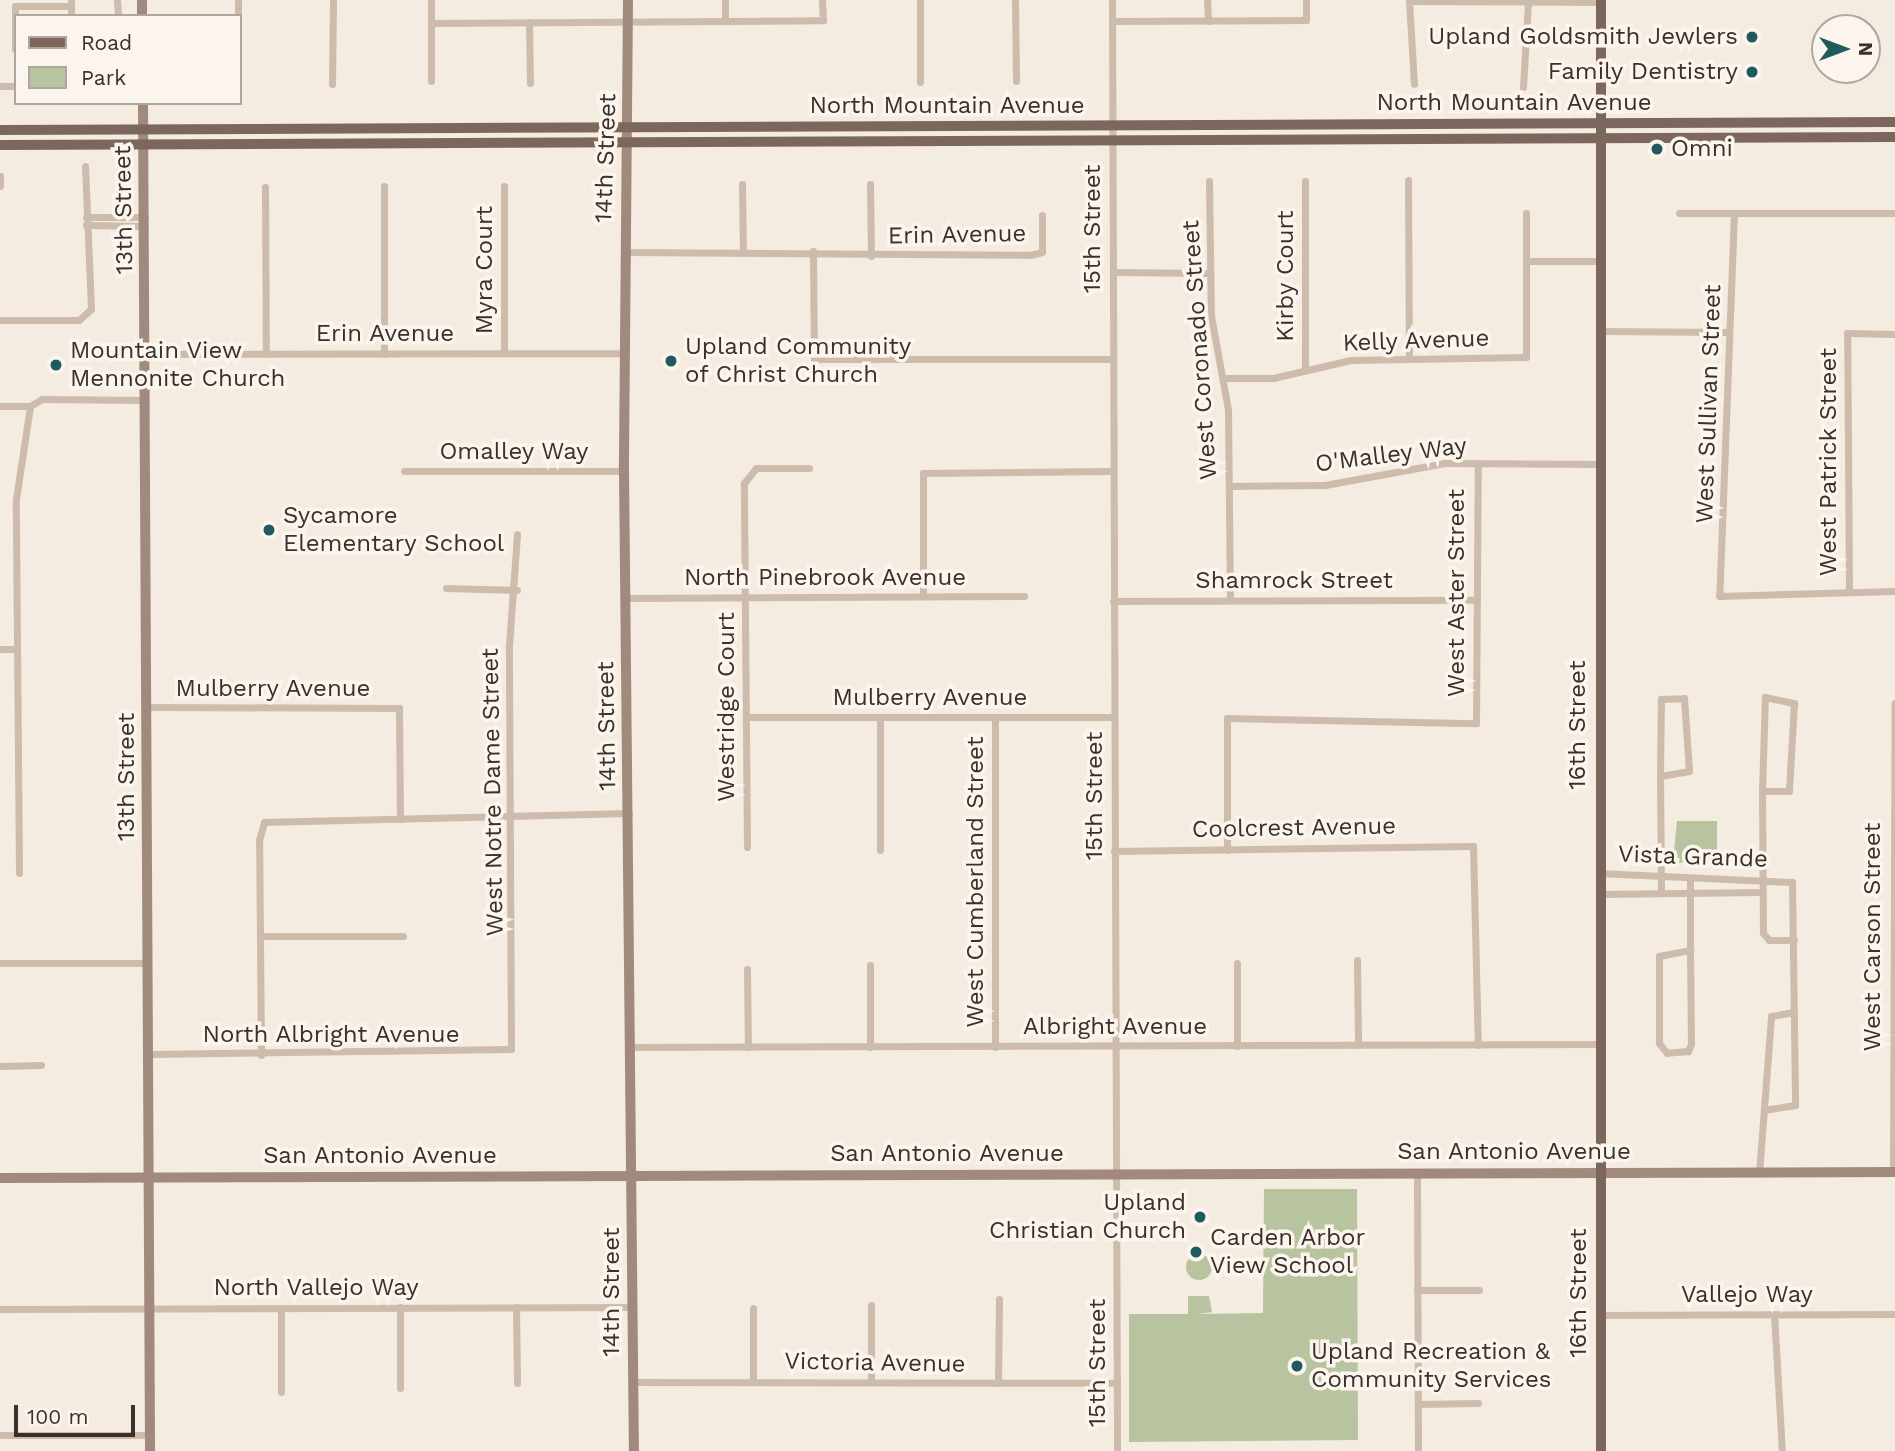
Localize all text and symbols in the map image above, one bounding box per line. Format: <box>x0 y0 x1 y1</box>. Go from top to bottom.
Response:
legend <box>14 14 242 105</box>
north arrow <box>1811 14 1881 84</box>
place label: Upland Goldsmith Jewlers <box>1428 23 1738 51</box>
marker: Upland Goldsmith Jewlers <box>1744 29 1760 45</box>
text: Road <box>81 30 132 55</box>
text: N <box>1854 42 1877 56</box>
place label: Family Dentistry <box>1547 58 1738 86</box>
marker: Family Dentistry <box>1744 64 1760 80</box>
text: Park <box>81 65 126 90</box>
street label: North Mountain Avenue <box>1376 89 1652 117</box>
street label: North Mountain Avenue <box>809 92 1085 120</box>
street label: 14th Street <box>589 93 623 223</box>
place label: Omni <box>1671 135 1733 163</box>
marker: Omni <box>1649 141 1665 157</box>
street label: 13th Street <box>108 145 140 275</box>
street label: 15th Street <box>1079 165 1107 293</box>
street label: Myra Court <box>471 206 499 334</box>
street label: Kirby Court <box>1272 210 1300 342</box>
street label: Erin Avenue <box>887 219 1027 251</box>
street label: West Coronado Street <box>1177 219 1223 481</box>
street label: West Sullivan Street <box>1690 284 1728 524</box>
street label: Erin Avenue <box>315 320 455 348</box>
street label: Kelly Avenue <box>1341 324 1491 358</box>
place label: Upland Community of Christ Church <box>685 333 911 389</box>
place label: Mountain View Mennonite Church <box>70 337 285 393</box>
street label: West Patrick Street <box>1815 348 1843 576</box>
marker: Upland Community of Christ Church <box>663 353 679 369</box>
marker: Mountain View Mennonite Church <box>48 357 64 373</box>
street label: O'Malley Way <box>1313 431 1469 479</box>
street label: Omalley Way <box>439 438 589 466</box>
street label: West Aster Street <box>1443 488 1471 698</box>
place label: Sycamore Elementary School <box>283 502 505 558</box>
marker: Sycamore Elementary School <box>261 522 277 538</box>
street label: North Pinebrook Avenue <box>683 564 967 592</box>
street label: Shamrock Street <box>1195 567 1393 595</box>
street label: Westridge Court <box>713 612 741 802</box>
street label: West Notre Dame Street <box>476 648 510 936</box>
street label: 16th Street <box>1564 660 1592 790</box>
street label: 14th Street <box>591 661 623 791</box>
street label: Mulberry Avenue <box>175 675 371 703</box>
street label: Mulberry Avenue <box>832 684 1028 712</box>
street label: 13th Street <box>113 713 141 841</box>
street label: 15th Street <box>1081 732 1109 860</box>
street label: West Cumberland Street <box>962 736 990 1028</box>
street label: Coolcrest Avenue <box>1191 812 1397 844</box>
street label: West Carson Street <box>1859 823 1887 1051</box>
street label: Vista Grande <box>1617 840 1769 874</box>
street label: Albright Avenue <box>1023 1013 1207 1041</box>
street label: North Albright Avenue <box>202 1021 460 1049</box>
street label: San Antonio Avenue <box>1396 1138 1632 1166</box>
street label: San Antonio Avenue <box>829 1140 1065 1168</box>
street label: San Antonio Avenue <box>262 1142 498 1170</box>
place label: Upland Christian Church <box>989 1189 1186 1245</box>
marker: Upland Christian Church <box>1192 1209 1208 1225</box>
place label: Carden Arbor View School <box>1210 1224 1366 1280</box>
street label: 14th Street <box>598 1227 626 1357</box>
street label: 16th Street <box>1565 1228 1593 1358</box>
marker: Carden Arbor View School <box>1188 1244 1204 1260</box>
street label: North Vallejo Way <box>213 1274 419 1302</box>
street label: Vallejo Way <box>1681 1281 1813 1309</box>
street label: 15th Street <box>1084 1299 1112 1427</box>
place label: Upland Recreation & Community Services <box>1311 1338 1552 1394</box>
street label: Victoria Avenue <box>783 1347 967 1379</box>
marker: Upland Recreation & Community Services <box>1289 1358 1305 1374</box>
scale bar <box>18 1392 138 1436</box>
text: 100 m <box>27 1404 89 1429</box>

